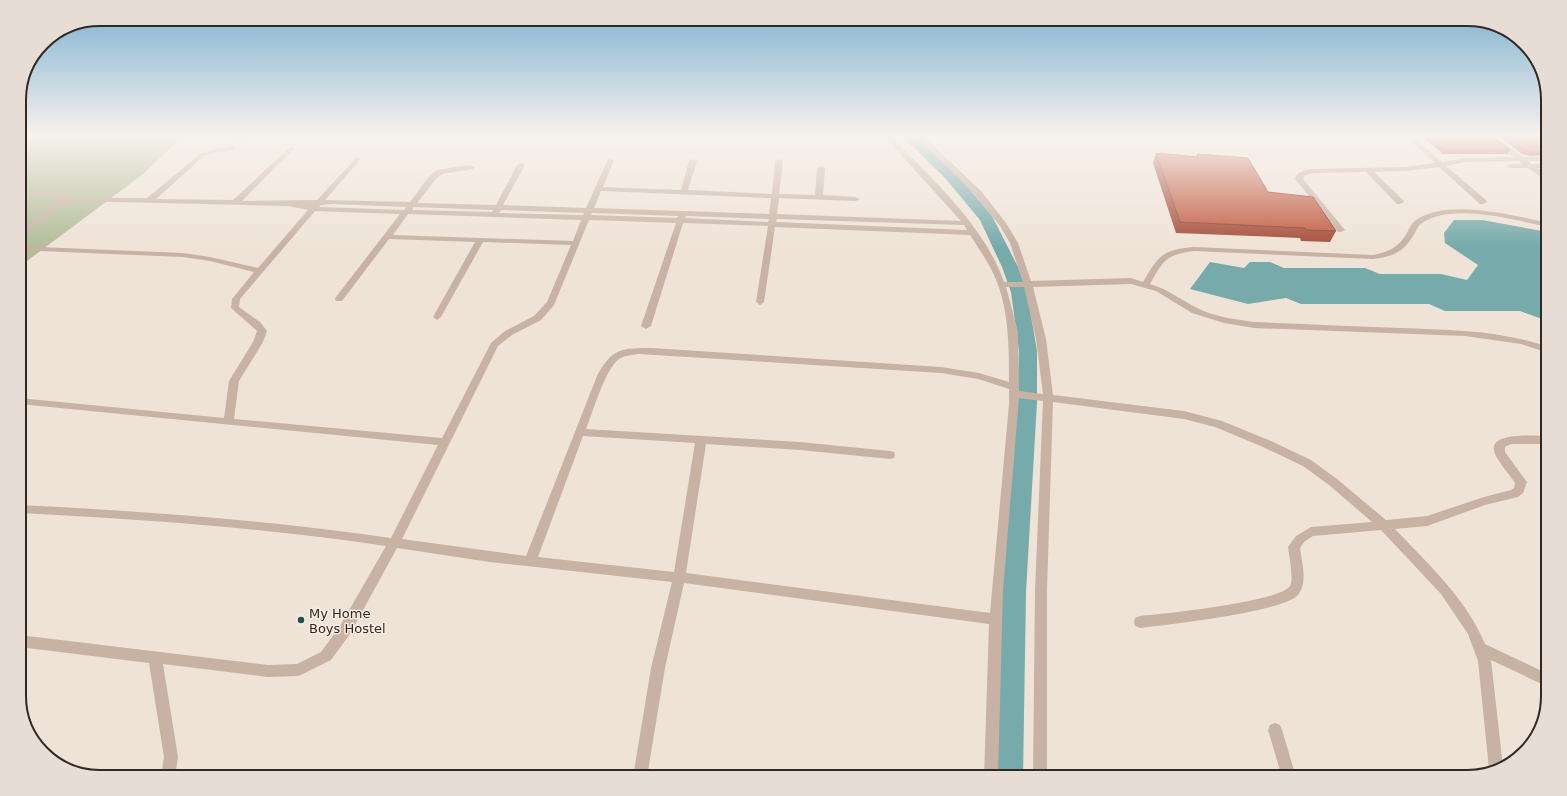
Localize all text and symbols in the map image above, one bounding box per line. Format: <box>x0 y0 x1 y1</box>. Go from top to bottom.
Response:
place label: My Home Boys Hostel <box>309 606 386 636</box>
marker: My Home Boys Hostel <box>296 615 306 625</box>

